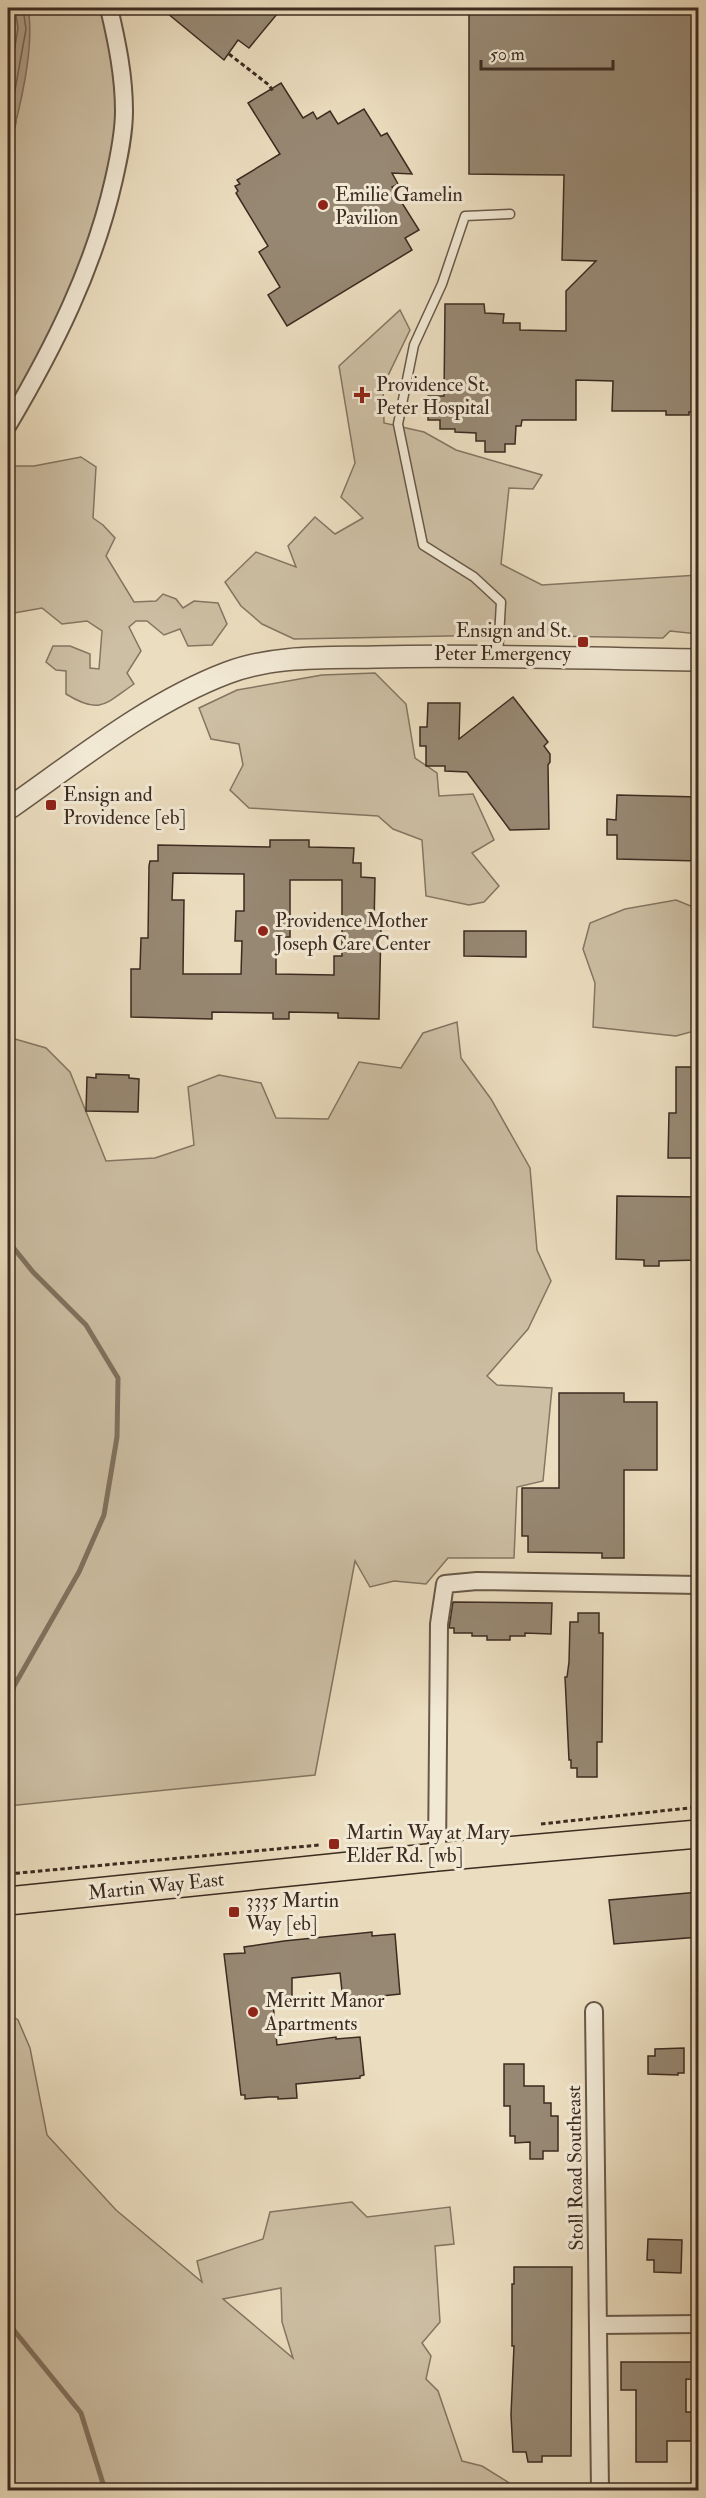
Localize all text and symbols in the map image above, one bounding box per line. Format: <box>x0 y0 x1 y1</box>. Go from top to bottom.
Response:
scale bar <box>481 33 613 71</box>
text: 50 m <box>490 43 525 66</box>
place label: Emilie Gamelin Pavilion <box>335 182 463 230</box>
marker: Emilie Gamelin Pavilion <box>316 198 330 212</box>
place label: Providence St. Peter Hospital <box>376 372 490 421</box>
marker: Providence St. Peter Hospital <box>353 386 371 404</box>
place label: Ensign and St. Peter Emergency <box>434 618 572 666</box>
marker: Ensign and St. Peter Emergency <box>576 635 590 649</box>
place label: Ensign and Providence [eb] <box>63 782 186 830</box>
marker: Ensign and Providence [eb] <box>44 798 58 812</box>
place label: Providence Mother Joseph Care Center <box>274 908 431 957</box>
marker: Providence Mother Joseph Care Center <box>256 924 270 938</box>
place label: Martin Way at Mary Elder Rd. [wb] <box>346 1820 511 1868</box>
marker: Martin Way at Mary Elder Rd. [wb] <box>327 1837 341 1851</box>
street label: Martin Way East <box>87 1866 226 1906</box>
place label: 3335 Martin Way [eb] <box>245 1888 339 1936</box>
marker: 3335 Martin Way [eb] <box>227 1905 241 1919</box>
place label: Merritt Manor Apartments <box>264 1988 385 2037</box>
marker: Merritt Manor Apartments <box>246 2005 260 2019</box>
street label: Stoll Road Southeast <box>561 2085 589 2251</box>

